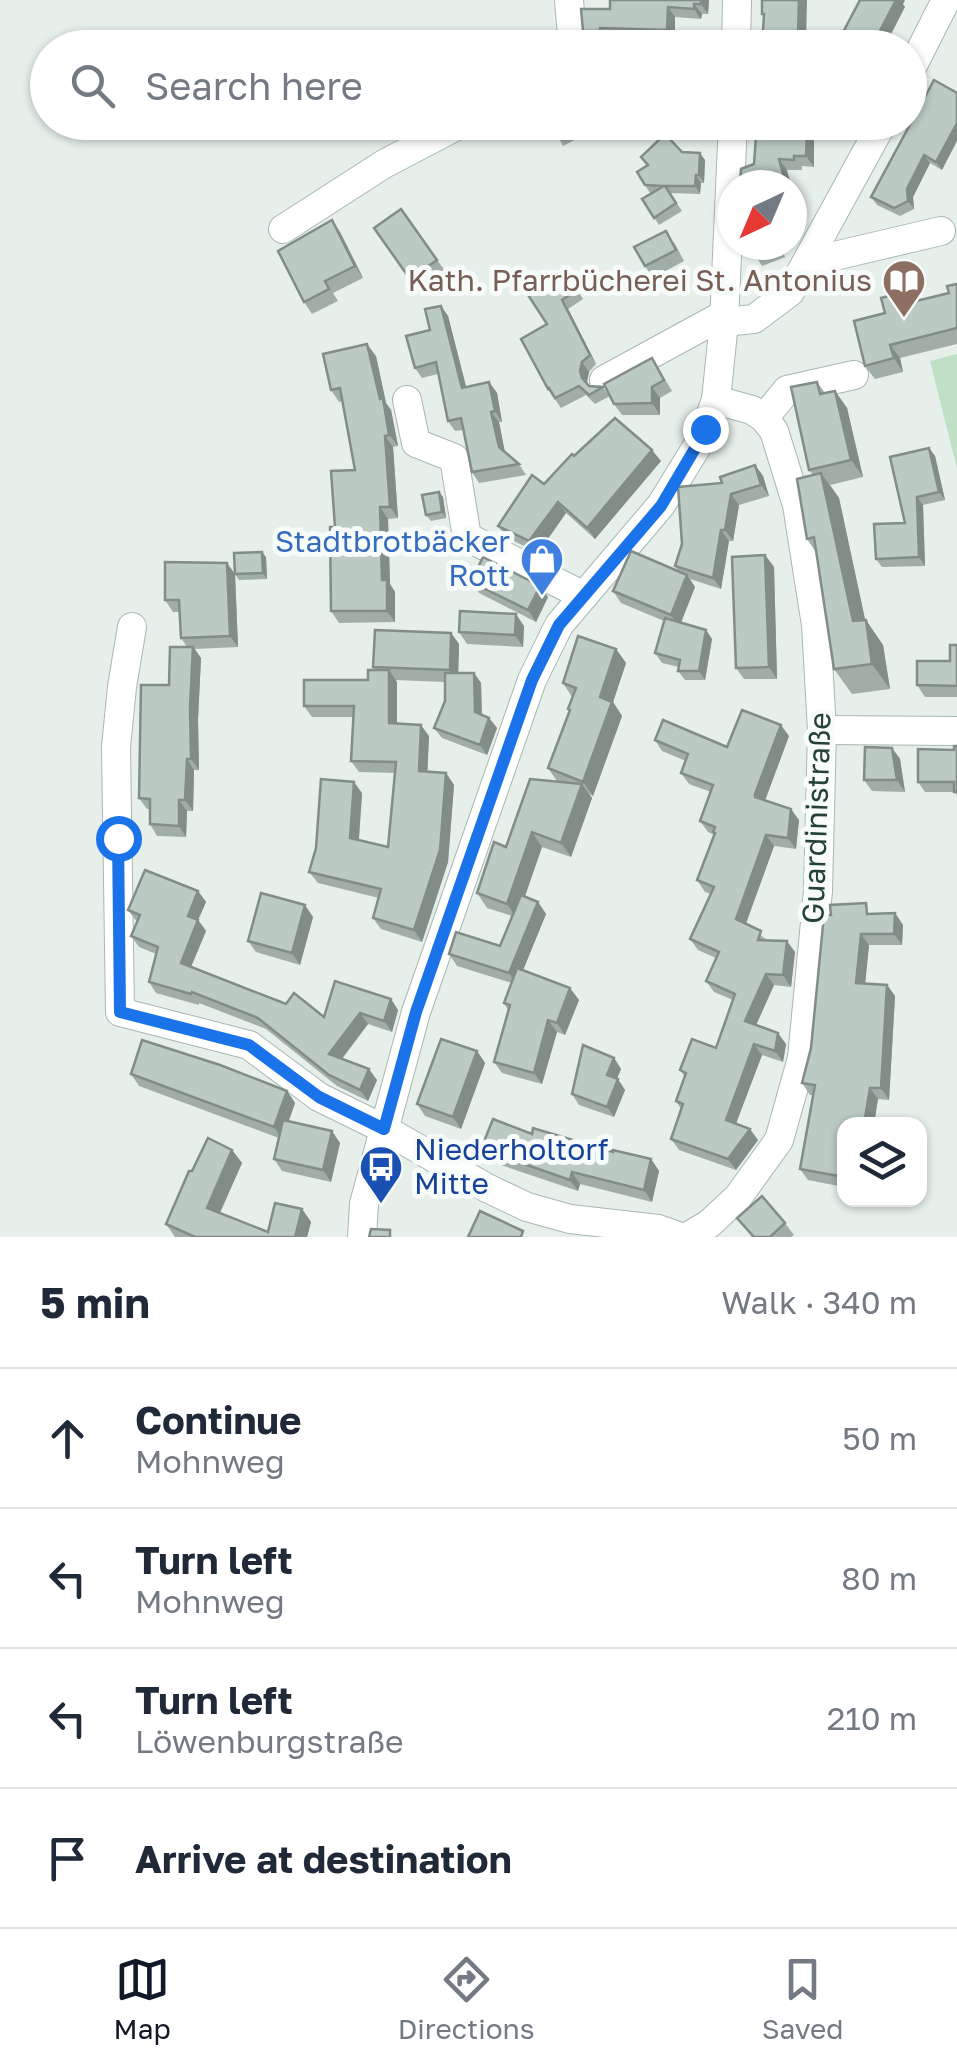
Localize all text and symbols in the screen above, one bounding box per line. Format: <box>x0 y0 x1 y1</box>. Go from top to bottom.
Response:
search box <box>30 30 927 140</box>
icon: search <box>65 58 120 113</box>
text: Search here <box>145 63 363 108</box>
north arrow <box>717 170 807 260</box>
library icon: Kath. Pfarrbücherei St. Antonius <box>881 258 927 319</box>
place label: Kath. Pfarrbücherei St. Antonius <box>407 262 872 298</box>
route end <box>683 407 729 453</box>
place label: Stadtbrotbäcker Rott <box>275 523 510 593</box>
shop icon: Stadtbrotbäcker Rott <box>519 536 565 597</box>
street label: Guardinistraße <box>794 712 838 924</box>
route start <box>96 816 142 862</box>
map controls <box>837 1117 927 1207</box>
button: layers <box>837 1117 927 1207</box>
place label: Niederholtorf Mitte <box>414 1131 609 1201</box>
bus stop icon: Niederholtorf Mitte <box>358 1144 404 1205</box>
text: 5 min <box>40 1277 150 1327</box>
text: Walk · 340 m <box>721 1283 917 1321</box>
text: Continue <box>135 1397 301 1442</box>
icon: ahead <box>40 1411 95 1466</box>
text: 50 m <box>842 1419 917 1457</box>
text: Mohnweg <box>135 1442 285 1480</box>
text: Turn left <box>135 1537 293 1582</box>
icon: left <box>40 1551 95 1606</box>
text: 80 m <box>841 1559 917 1597</box>
text: Mohnweg <box>135 1582 285 1620</box>
text: Turn left <box>135 1677 293 1722</box>
icon: left <box>40 1691 95 1746</box>
text: 210 m <box>827 1699 917 1737</box>
text: Löwenburgstraße <box>135 1722 404 1760</box>
icon: arrive <box>40 1831 95 1886</box>
text: Arrive at destination <box>135 1836 512 1881</box>
tab: Map <box>114 1952 171 2045</box>
tab: Directions <box>398 1952 535 2045</box>
tab: Saved <box>762 1952 843 2045</box>

